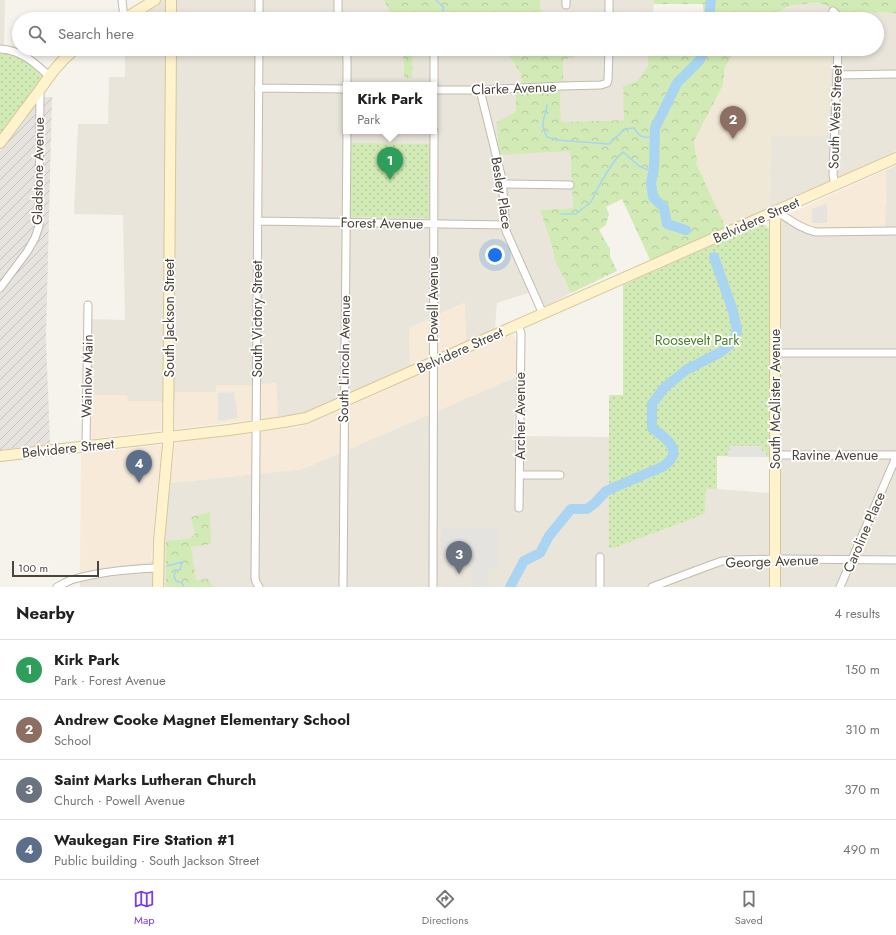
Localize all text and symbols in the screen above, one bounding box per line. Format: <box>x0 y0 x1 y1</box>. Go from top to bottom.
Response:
search box <box>12 12 884 56</box>
icon: search <box>26 23 48 45</box>
text: Search here <box>58 23 134 45</box>
street label: South West Street <box>823 64 847 169</box>
street label: Clarke Avenue <box>471 77 557 99</box>
popup <box>343 82 437 134</box>
text: Kirk Park <box>357 88 423 110</box>
pin: 2 <box>720 106 746 139</box>
text: Park <box>357 110 380 129</box>
street label: Gladstone Avenue <box>27 117 49 225</box>
pin: 1 <box>377 147 403 180</box>
street label: Besley Place <box>486 155 518 231</box>
street label: Belvidere Street <box>710 192 803 248</box>
street label: Forest Avenue <box>340 212 424 234</box>
your location <box>485 245 505 265</box>
street label: Powell Avenue <box>423 256 443 342</box>
street label: South Jackson Street <box>159 258 179 377</box>
street label: South Victory Street <box>247 260 267 378</box>
street label: South Lincoln Avenue <box>333 295 355 423</box>
street label: Belvidere Street <box>414 322 507 378</box>
street label: South McAlister Avenue <box>765 329 785 469</box>
park label: Roosevelt Park <box>655 330 740 350</box>
street label: Wainlow Main <box>76 334 98 418</box>
street label: Archer Avenue <box>510 372 530 460</box>
street label: Belvidere Street <box>21 433 116 463</box>
street label: Ravine Avenue <box>792 445 878 465</box>
pin: 4 <box>126 450 152 483</box>
street label: Caroline Place <box>838 489 890 575</box>
pin: 3 <box>446 541 472 574</box>
street label: George Avenue <box>725 549 819 573</box>
scale bar <box>12 559 99 578</box>
text: 100 m <box>18 560 48 576</box>
text: Nearby <box>16 601 74 625</box>
text: 4 results <box>834 604 880 623</box>
text: Kirk Park <box>54 649 120 671</box>
text: 1 <box>26 660 32 679</box>
text: 150 m <box>845 660 880 679</box>
text: Park · Forest Avenue <box>54 671 166 690</box>
text: Andrew Cooke Magnet Elementary School <box>54 709 350 731</box>
text: 2 <box>25 720 33 739</box>
text: 310 m <box>845 720 880 739</box>
text: School <box>54 731 91 750</box>
text: Saint Marks Lutheran Church <box>54 769 256 791</box>
text: 3 <box>25 780 33 799</box>
text: 370 m <box>844 780 880 799</box>
text: Church · Powell Avenue <box>54 791 185 810</box>
text: Waukegan Fire Station #1 <box>54 829 235 851</box>
text: 4 <box>24 840 34 859</box>
text: 490 m <box>843 840 880 859</box>
text: Public building · South Jackson Street <box>54 851 259 870</box>
tab: Map <box>133 888 155 928</box>
tab: Directions <box>422 888 468 928</box>
tab: Saved <box>735 888 763 928</box>

